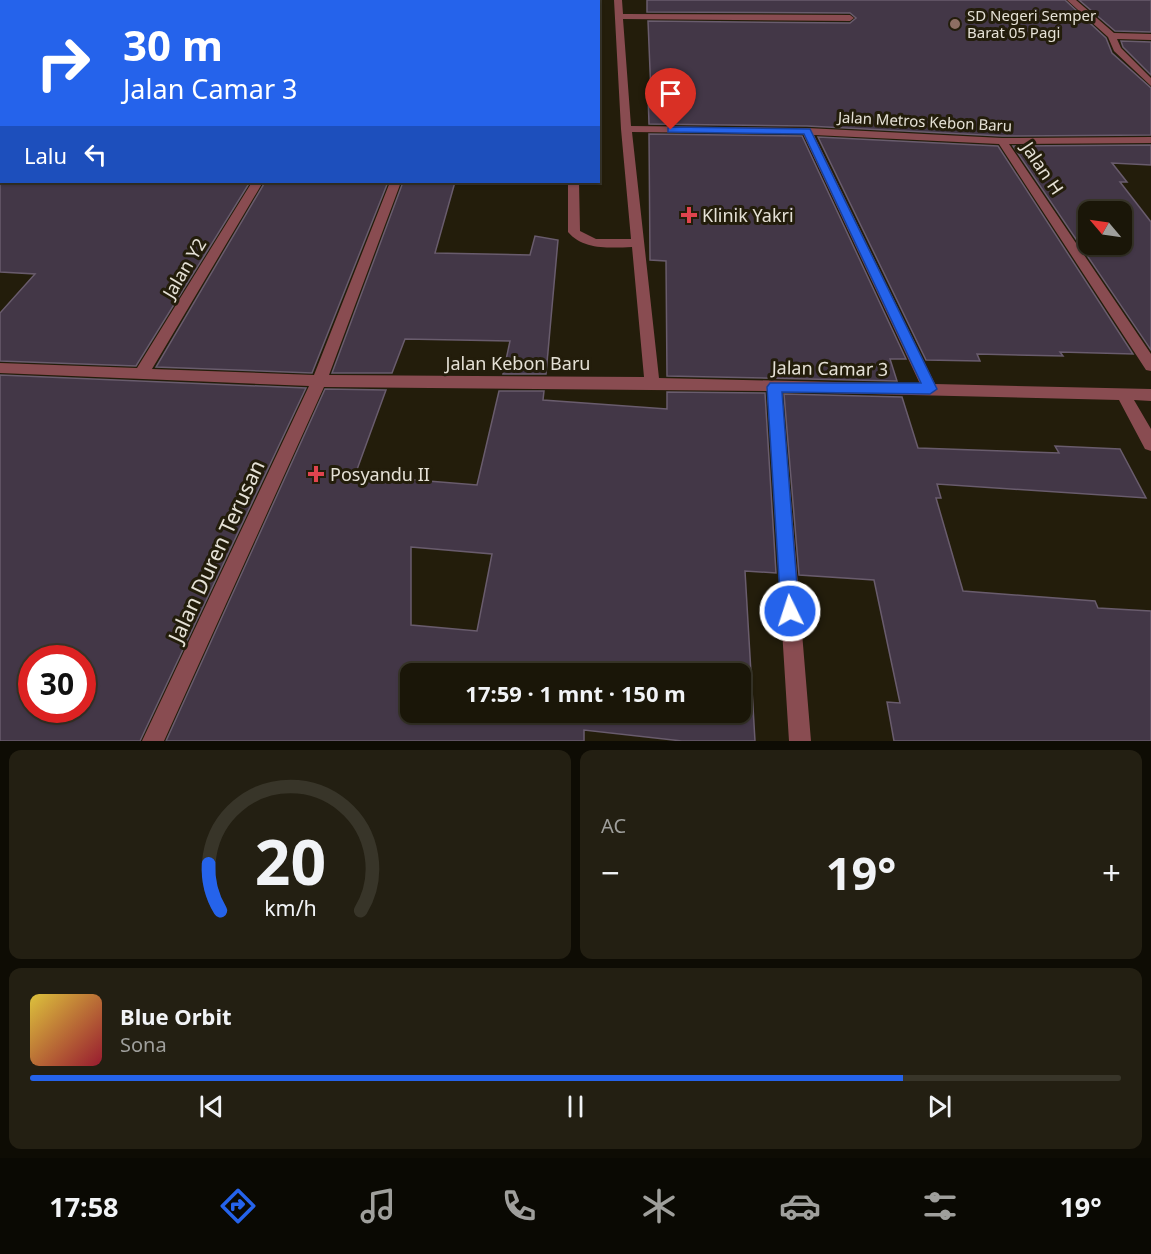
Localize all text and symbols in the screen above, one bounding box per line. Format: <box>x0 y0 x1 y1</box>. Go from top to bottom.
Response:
place label: SD Negeri Semper Barat 05 Pagi <box>967 5 1096 42</box>
text: 30 m <box>123 16 223 73</box>
marker: SD Negeri Semper Barat 05 Pagi <box>948 17 962 31</box>
icon: right <box>24 24 102 102</box>
pin <box>645 68 696 130</box>
text: Jalan Camar 3 <box>123 70 298 107</box>
icon: arrive <box>654 77 687 110</box>
street label: Jalan Metros Kebon Baru <box>835 106 1013 136</box>
street label: Jalan H <box>1015 135 1069 199</box>
icon: left <box>79 138 112 171</box>
text: Lalu <box>24 140 67 170</box>
north arrow <box>1078 201 1132 255</box>
map controls <box>1078 201 1132 255</box>
place label: Klinik Yakri <box>702 203 794 227</box>
marker: Klinik Yakri <box>680 206 698 224</box>
street label: Jalan Y2 <box>156 234 211 304</box>
street label: Jalan Kebon Baru <box>444 351 590 375</box>
street label: Jalan Camar 3 <box>770 355 888 381</box>
street label: Jalan Duren Terusan <box>161 455 271 649</box>
place label: Posyandu II <box>330 462 430 486</box>
marker: Posyandu II <box>307 465 325 483</box>
position arrow <box>758 579 822 643</box>
speed limit sign: 30 <box>18 645 96 723</box>
text: 17:59 · 1 mnt · 150 m <box>465 678 686 708</box>
text: AC <box>601 812 626 839</box>
text: 20 <box>254 818 326 903</box>
text: 19° <box>826 842 896 903</box>
text: − <box>601 850 620 895</box>
text: + <box>1102 850 1121 895</box>
text: km/h <box>264 894 316 923</box>
text: Blue Orbit <box>120 1001 232 1031</box>
text: Sona <box>120 1031 167 1058</box>
icon: previous <box>195 1090 228 1123</box>
icon: pause <box>559 1090 592 1123</box>
icon: next <box>923 1090 956 1123</box>
icon: directions <box>217 1185 259 1227</box>
icon: music <box>357 1185 399 1227</box>
icon: phone <box>498 1185 540 1227</box>
icon: climate <box>638 1185 680 1227</box>
icon: car <box>779 1185 821 1227</box>
icon: filters <box>919 1185 961 1227</box>
text: 17:58 <box>49 1188 119 1225</box>
text: 19° <box>1059 1188 1102 1225</box>

